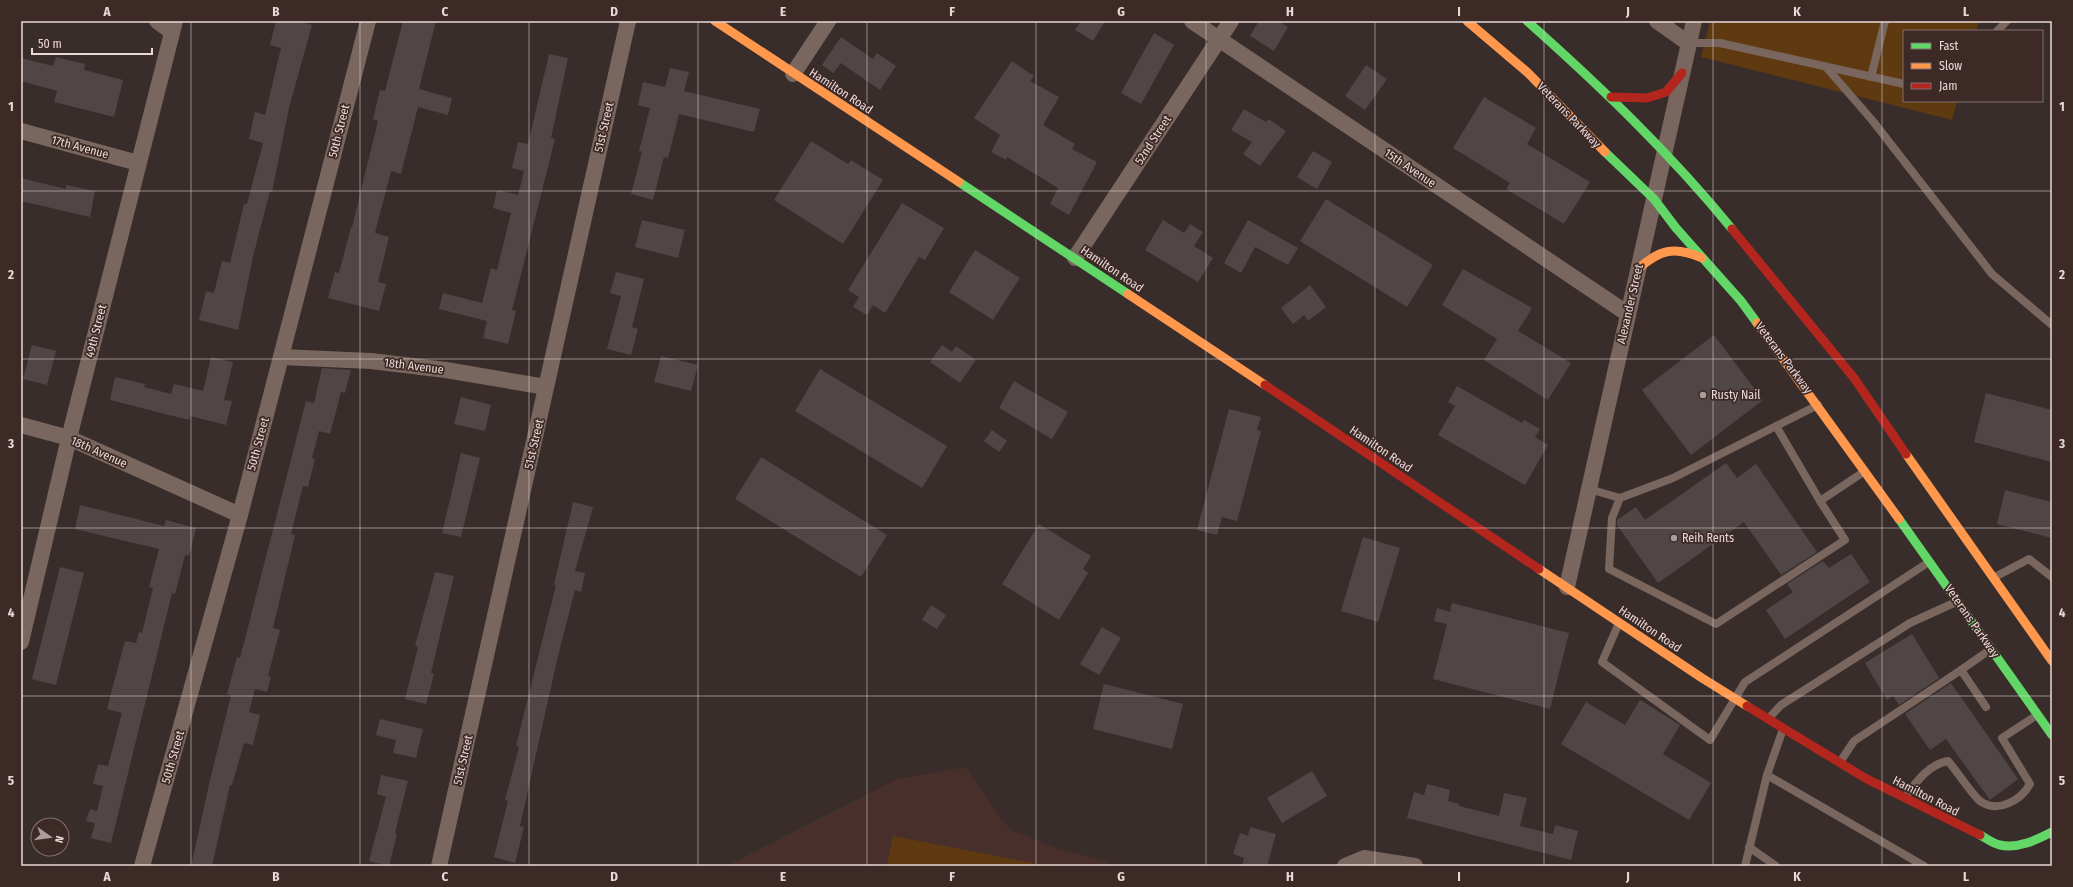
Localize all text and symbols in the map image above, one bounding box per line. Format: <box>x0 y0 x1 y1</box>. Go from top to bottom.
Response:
text: A <box>102 4 111 19</box>
text: B <box>272 4 280 19</box>
text: C <box>442 4 449 19</box>
text: D <box>610 4 618 19</box>
text: E <box>780 4 786 19</box>
text: F <box>949 4 955 19</box>
text: G <box>1117 4 1125 19</box>
text: H <box>1286 4 1294 19</box>
text: I <box>1457 4 1461 19</box>
text: J <box>1625 4 1630 19</box>
text: K <box>1793 4 1801 19</box>
text: L <box>1963 4 1969 19</box>
scale bar <box>32 30 152 56</box>
legend <box>1903 30 2043 102</box>
text: 50 m <box>38 37 62 51</box>
text: Fast <box>1939 39 1958 53</box>
text: Slow <box>1939 59 1962 73</box>
street label: Hamilton Road <box>807 65 875 117</box>
street label: Veterans Parkway <box>1534 79 1604 151</box>
text: Jam <box>1939 79 1957 93</box>
text: 1 <box>8 99 14 114</box>
text: 1 <box>2059 99 2065 114</box>
street label: 51st Street <box>591 101 617 153</box>
street label: 50th Street <box>326 103 352 159</box>
street label: 52nd Street <box>1132 113 1174 167</box>
street label: 17th Avenue <box>50 133 110 161</box>
street label: 15th Avenue <box>1382 146 1439 190</box>
street label: Hamilton Road <box>1078 243 1146 295</box>
street label: Alexander Street <box>1614 263 1646 345</box>
text: 2 <box>7 267 14 282</box>
text: 2 <box>2058 267 2065 282</box>
street label: 49th Street <box>83 303 109 359</box>
street label: Veterans Parkway <box>1753 320 1816 397</box>
street label: 18th Avenue <box>383 355 445 377</box>
place label: Rusty Nail <box>1711 388 1760 402</box>
marker: Rusty Nail <box>1698 390 1708 400</box>
street label: 50th Street <box>244 416 272 472</box>
street label: 51st Street <box>521 418 547 470</box>
street label: Hamilton Road <box>1347 423 1415 475</box>
street label: 18th Avenue <box>69 433 129 471</box>
text: 3 <box>7 436 14 451</box>
text: 3 <box>2058 436 2065 451</box>
place label: Reih Rents <box>1682 531 1734 545</box>
marker: Reih Rents <box>1669 533 1679 543</box>
street label: Veterans Parkway <box>1942 582 2003 661</box>
street label: Hamilton Road <box>1616 603 1684 655</box>
text: 4 <box>8 605 15 620</box>
text: 4 <box>2059 605 2066 620</box>
street label: 50th Street <box>159 729 187 785</box>
street label: 51st Street <box>450 734 476 786</box>
text: 5 <box>8 773 14 788</box>
street label: Hamilton Road <box>1890 773 1962 819</box>
text: 5 <box>2059 773 2065 788</box>
north arrow <box>30 817 70 857</box>
text: N <box>52 835 66 844</box>
text: A <box>102 869 111 884</box>
text: B <box>272 869 280 884</box>
text: C <box>442 869 449 884</box>
text: D <box>610 869 618 884</box>
text: E <box>780 869 786 884</box>
text: F <box>949 869 955 884</box>
text: G <box>1117 869 1125 884</box>
text: H <box>1286 869 1294 884</box>
text: I <box>1457 869 1461 884</box>
text: J <box>1625 869 1630 884</box>
text: K <box>1793 869 1801 884</box>
text: L <box>1963 869 1969 884</box>

